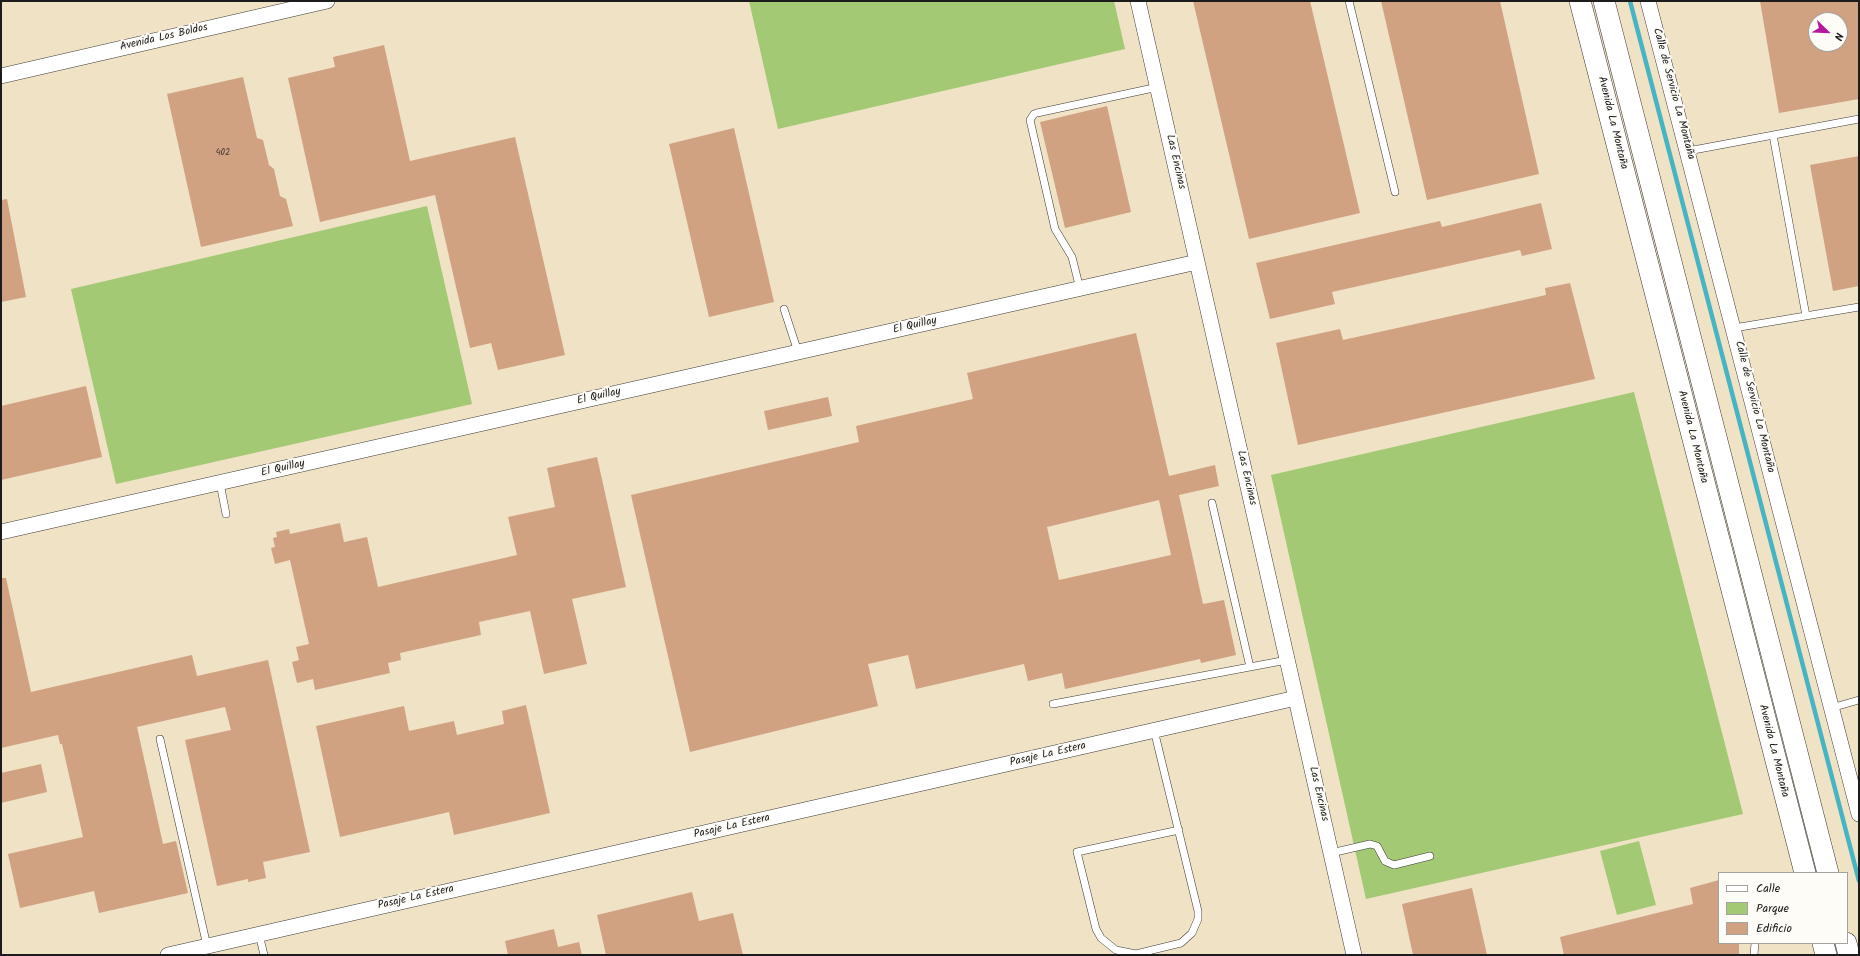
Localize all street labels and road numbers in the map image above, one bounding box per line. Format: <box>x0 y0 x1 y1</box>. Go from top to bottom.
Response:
street label: Avenida Los Boldos <box>119 21 209 55</box>
street label: Calle de Servicio La Montaña <box>1649 27 1697 161</box>
street label: Avenida La Montaña <box>1594 75 1630 171</box>
street label: Las Encinas <box>1162 133 1188 191</box>
street label: El Quillay <box>892 315 938 337</box>
street label: Calle de Servicio La Montaña <box>1731 340 1777 474</box>
street label: El Quillay <box>576 386 622 408</box>
street label: Avenida La Montaña <box>1674 389 1710 485</box>
street label: Las Encinas <box>1233 449 1259 507</box>
street label: El Quillay <box>260 458 306 480</box>
street label: Avenida La Montaña <box>1755 703 1791 799</box>
street label: Pasaje La Estera <box>1009 740 1087 770</box>
street label: Las Encinas <box>1305 765 1331 823</box>
street label: Pasaje La Estera <box>693 812 771 842</box>
street label: Pasaje La Estera <box>377 883 455 913</box>

